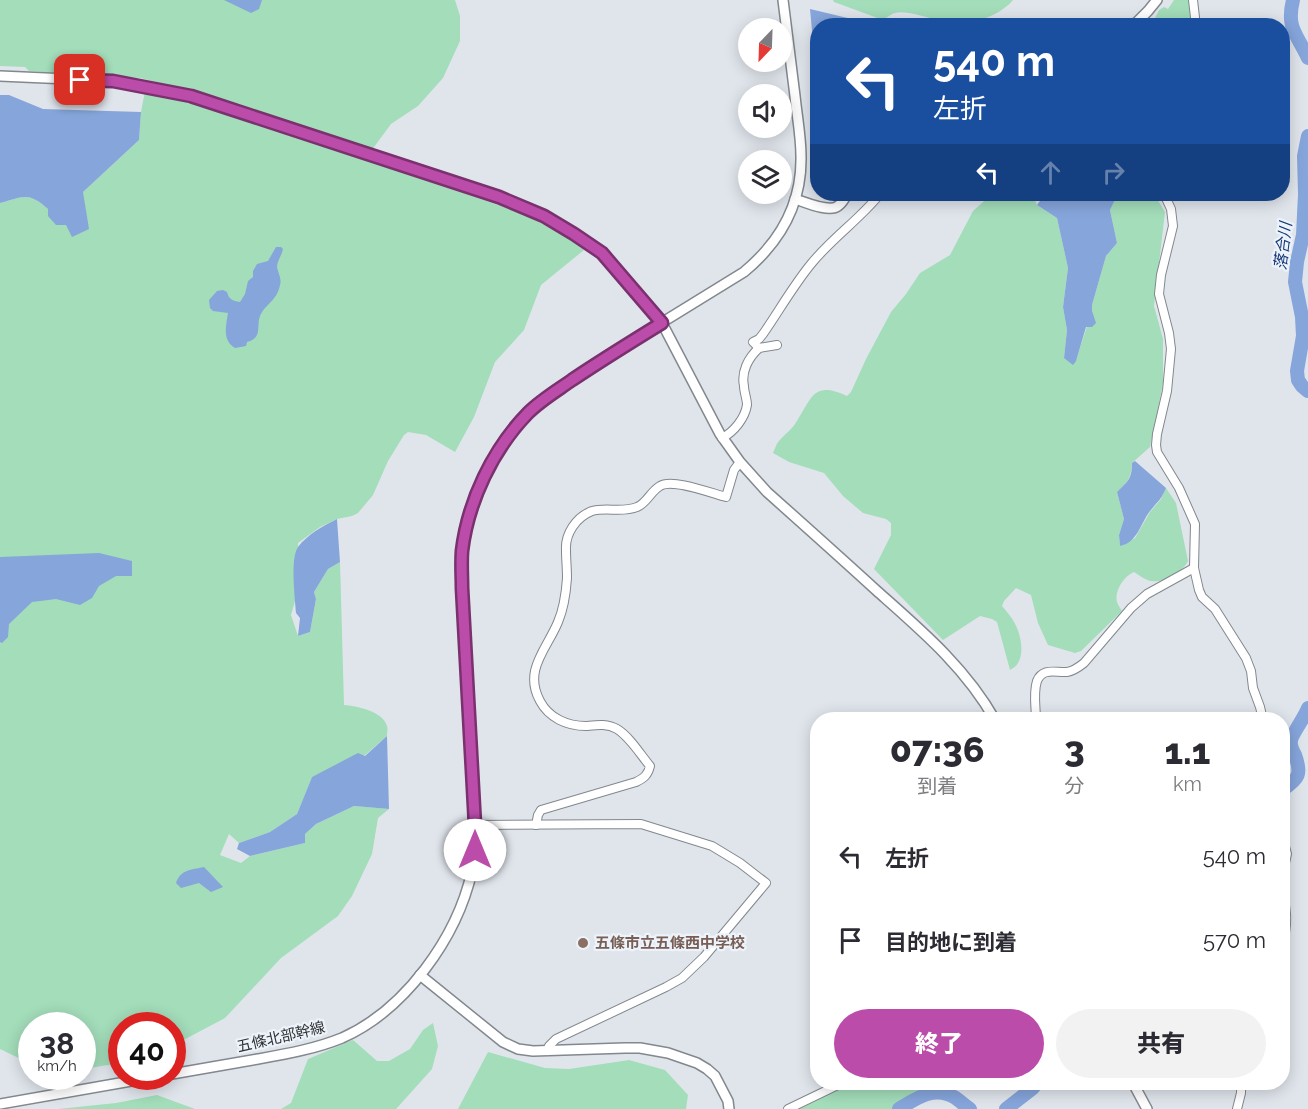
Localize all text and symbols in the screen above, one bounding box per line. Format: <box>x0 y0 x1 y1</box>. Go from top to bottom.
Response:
north arrow <box>738 18 792 72</box>
map controls <box>738 18 792 204</box>
text: 540 m <box>933 37 1055 86</box>
icon: left <box>834 42 912 120</box>
pin <box>54 54 105 105</box>
icon: arrive <box>63 63 96 96</box>
button: sound <box>738 84 792 138</box>
text: 左折 <box>933 93 987 124</box>
button: layers <box>738 150 792 204</box>
icon: left <box>971 156 1004 189</box>
icon: ahead <box>1034 156 1067 189</box>
icon: right <box>1097 156 1130 189</box>
water label: 落合川 <box>1271 219 1296 271</box>
text: 07:36 <box>890 728 985 770</box>
text: 3 <box>1064 728 1085 770</box>
text: 1.1 <box>1164 730 1210 772</box>
text: km <box>1173 772 1202 796</box>
text: 到着 <box>917 774 957 798</box>
text: 分 <box>1065 774 1085 798</box>
position arrow <box>443 818 507 882</box>
icon: left <box>834 840 867 873</box>
text: 540 m <box>1203 843 1266 869</box>
text: 左折 <box>885 845 929 871</box>
icon: arrive <box>834 924 867 957</box>
text: 570 m <box>1203 927 1266 953</box>
text: 目的地に到着 <box>885 929 1017 955</box>
place label: 五條市立五條西中学校 <box>595 934 745 952</box>
marker: 五條市立五條西中学校 <box>576 936 590 950</box>
button: 終了 <box>834 1009 1044 1078</box>
button: 共有 <box>1056 1009 1266 1078</box>
speed limit sign: 40 <box>108 1012 186 1090</box>
street label: 五條北部幹線 <box>235 1018 327 1056</box>
text: 38 <box>40 1026 74 1061</box>
text: km/h <box>37 1057 77 1075</box>

